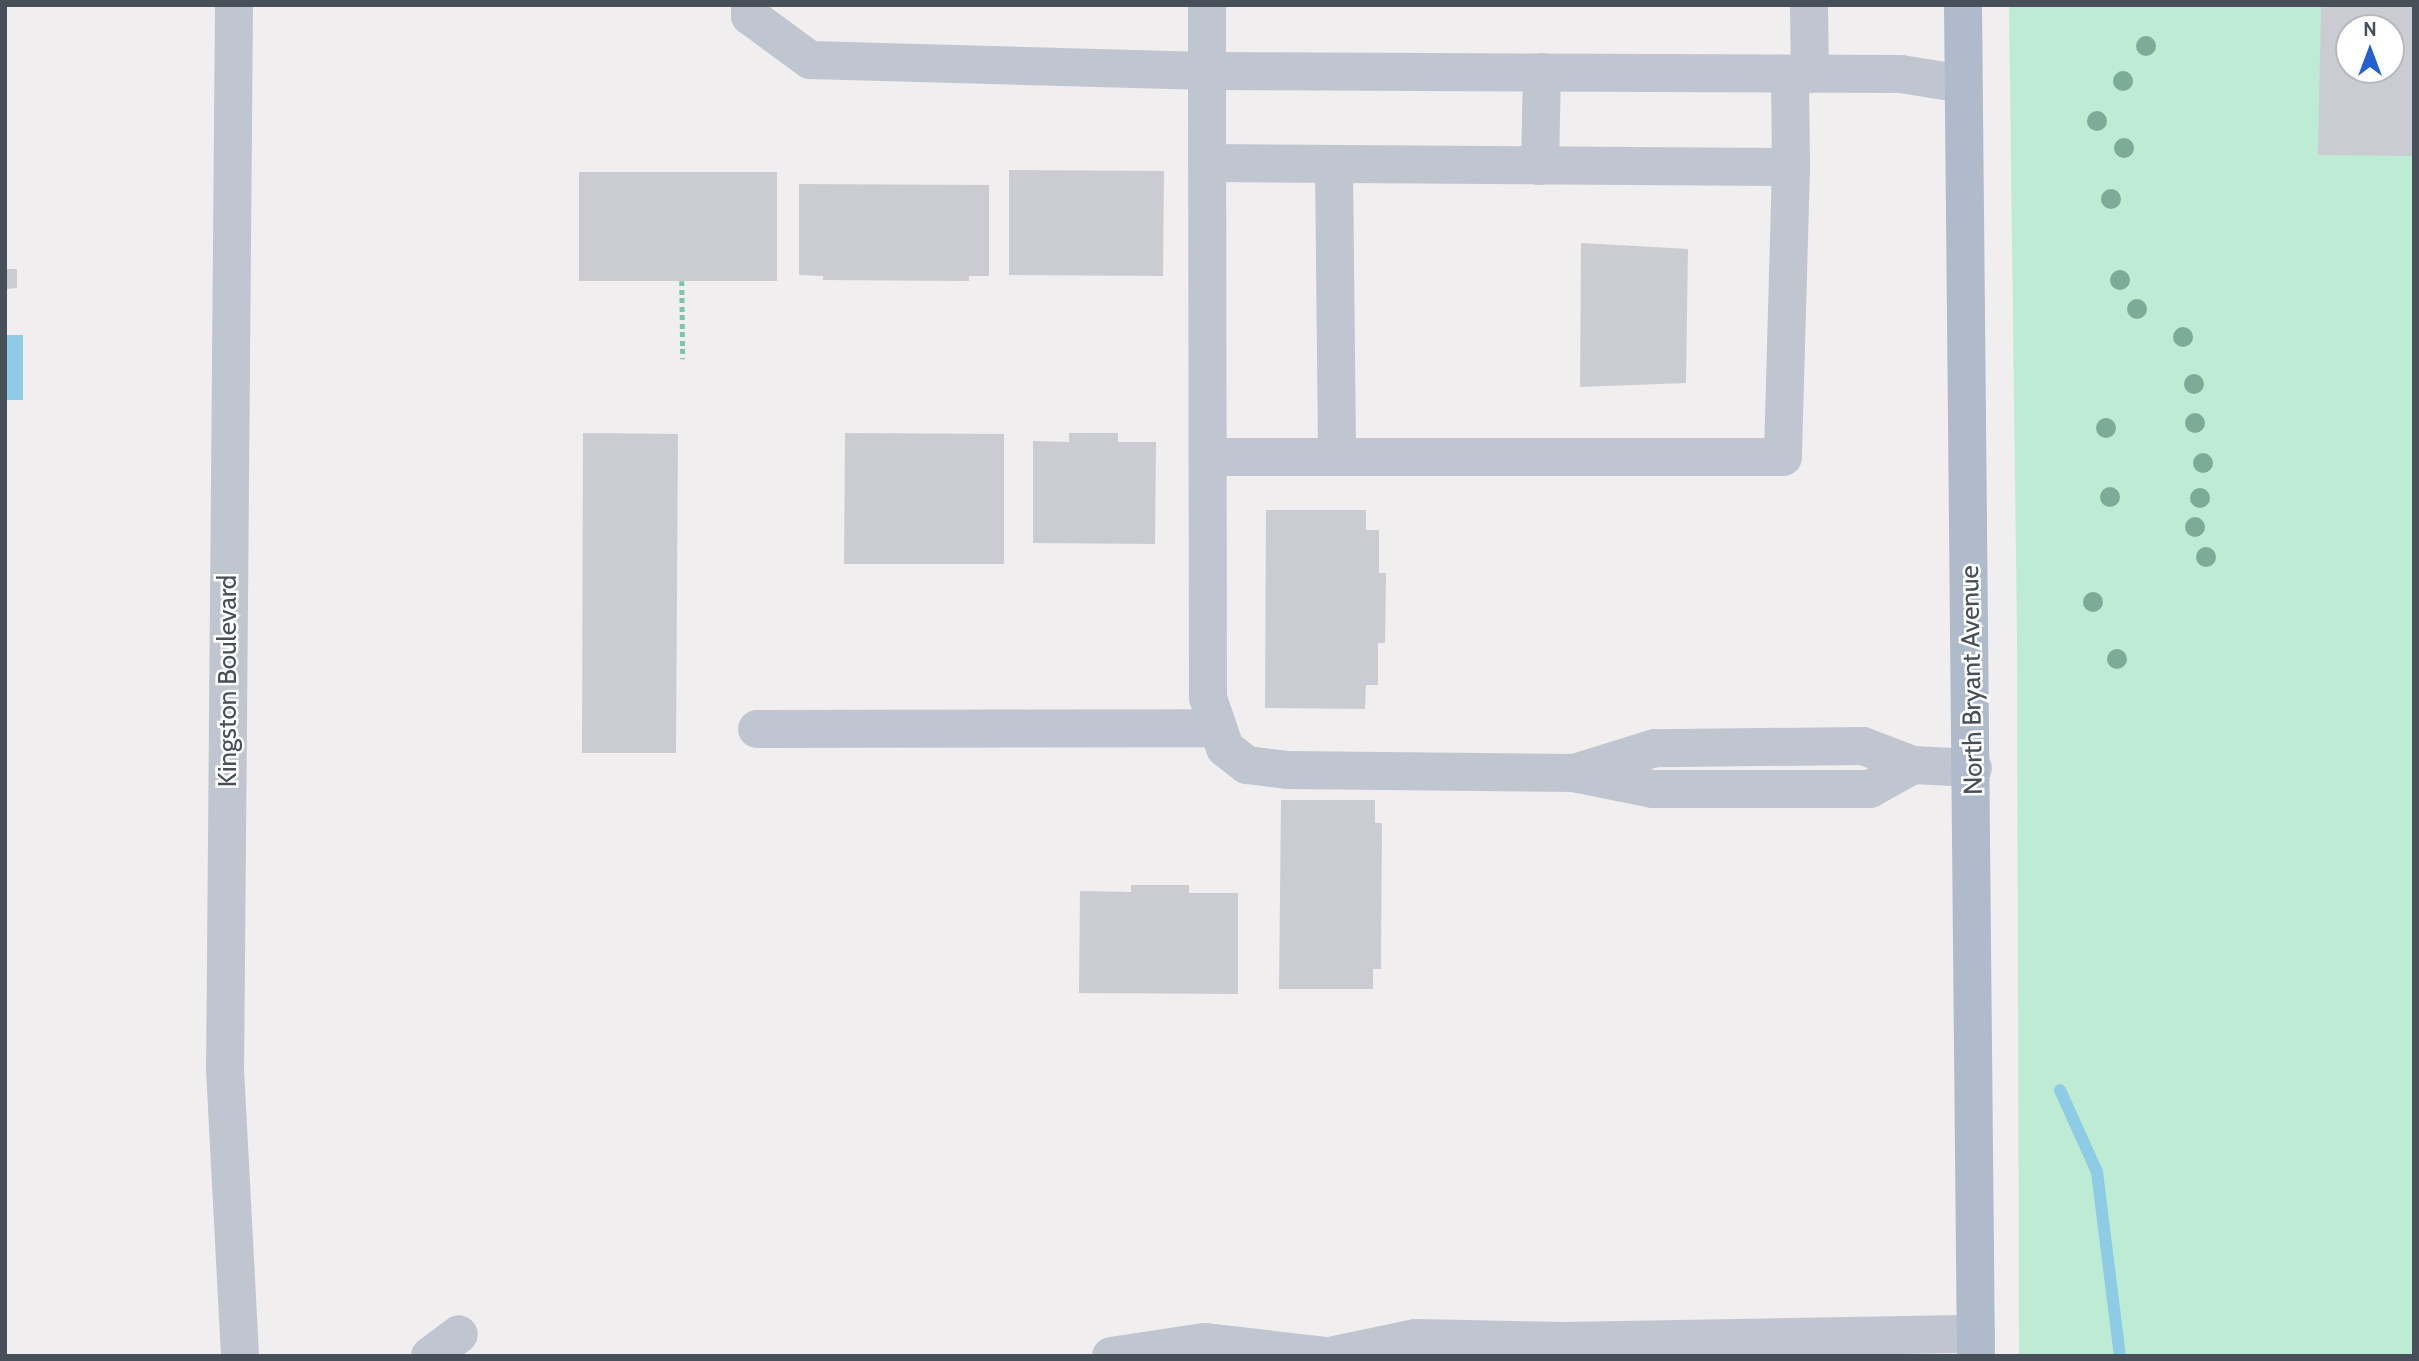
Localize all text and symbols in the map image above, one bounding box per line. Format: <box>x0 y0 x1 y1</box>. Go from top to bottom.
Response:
north arrow <box>2335 14 2405 84</box>
text: N <box>2363 18 2377 41</box>
street label: North Bryant Avenue <box>1954 565 1990 795</box>
street label: Kingston Boulevard <box>212 575 244 787</box>

